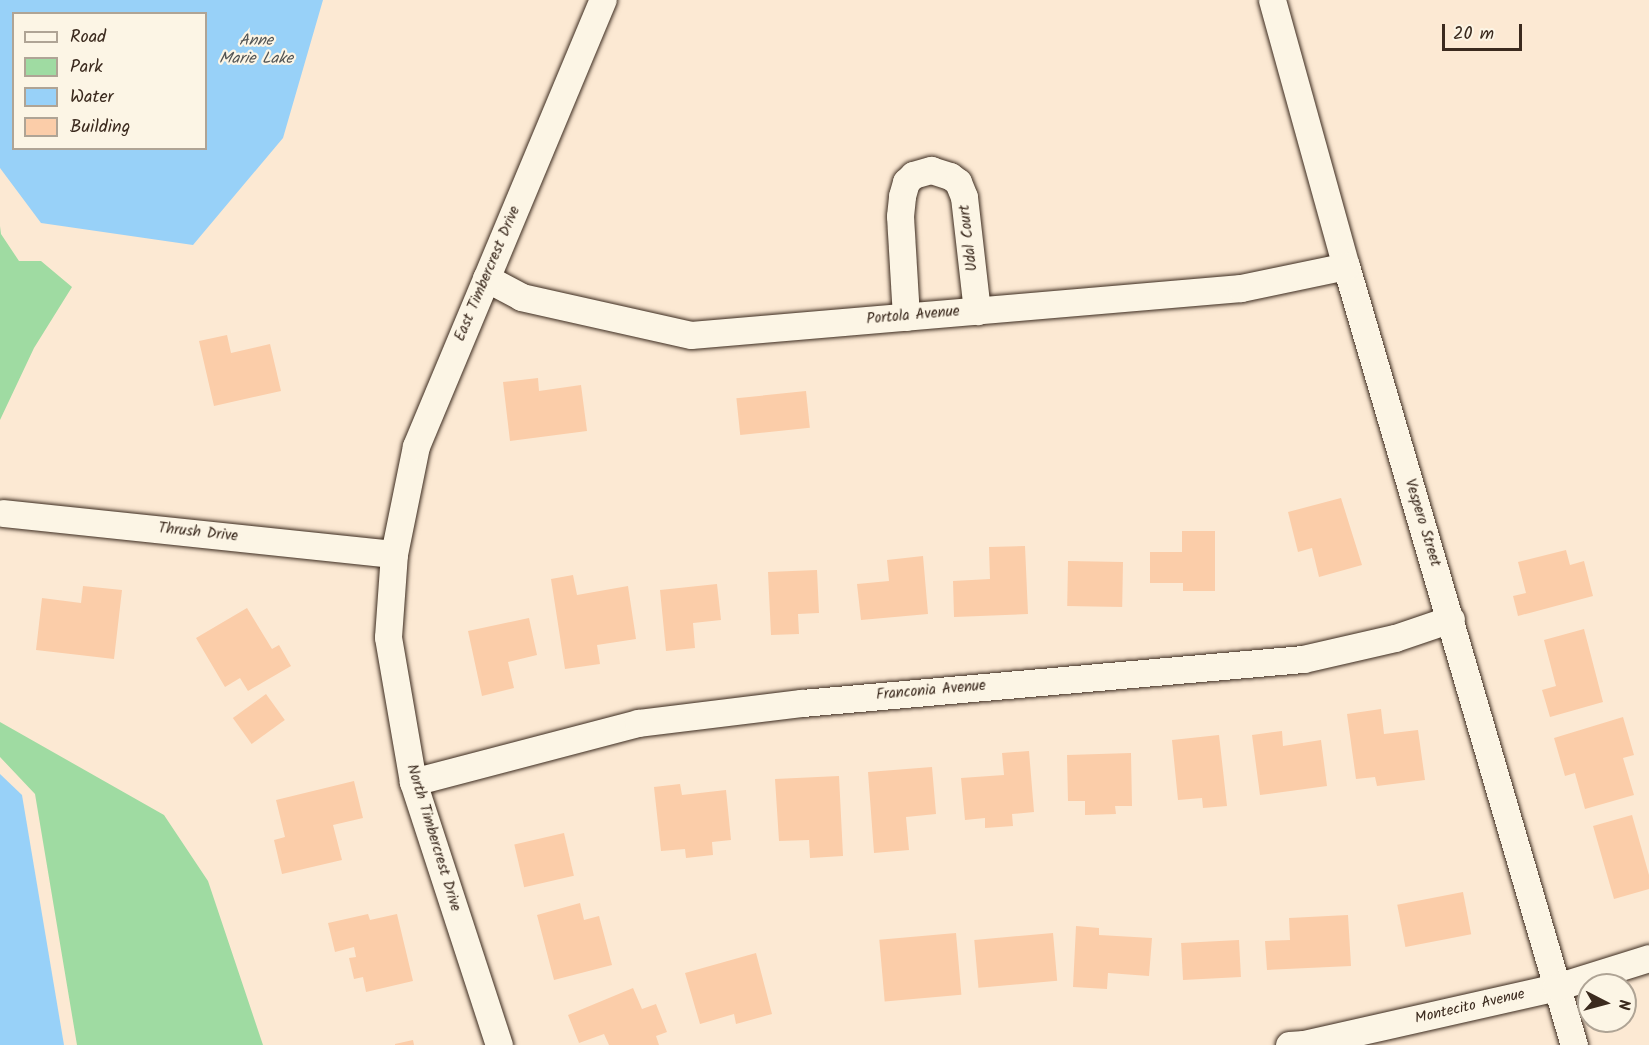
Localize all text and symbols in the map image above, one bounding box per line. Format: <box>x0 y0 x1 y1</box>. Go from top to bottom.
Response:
legend <box>12 12 207 150</box>
scale bar <box>1445 12 1524 50</box>
text: 20 m <box>1453 20 1494 49</box>
text: Road <box>70 23 106 52</box>
water label: Anne Marie Lake <box>219 31 293 69</box>
text: Park <box>70 53 103 82</box>
text: Water <box>70 83 114 112</box>
text: Building <box>70 113 130 142</box>
street label: East Timbercrest Drive <box>451 204 525 344</box>
street label: Udal Court <box>956 204 982 272</box>
street label: Portola Avenue <box>866 303 960 329</box>
street label: Vespero Street <box>1400 477 1444 569</box>
street label: Thrush Drive <box>157 520 239 546</box>
street label: Franconia Avenue <box>875 677 987 705</box>
street label: North Timbercrest Drive <box>402 762 464 914</box>
north arrow <box>1577 973 1637 1033</box>
street label: Montecito Avenue <box>1413 986 1527 1028</box>
text: N <box>1610 998 1636 1011</box>

